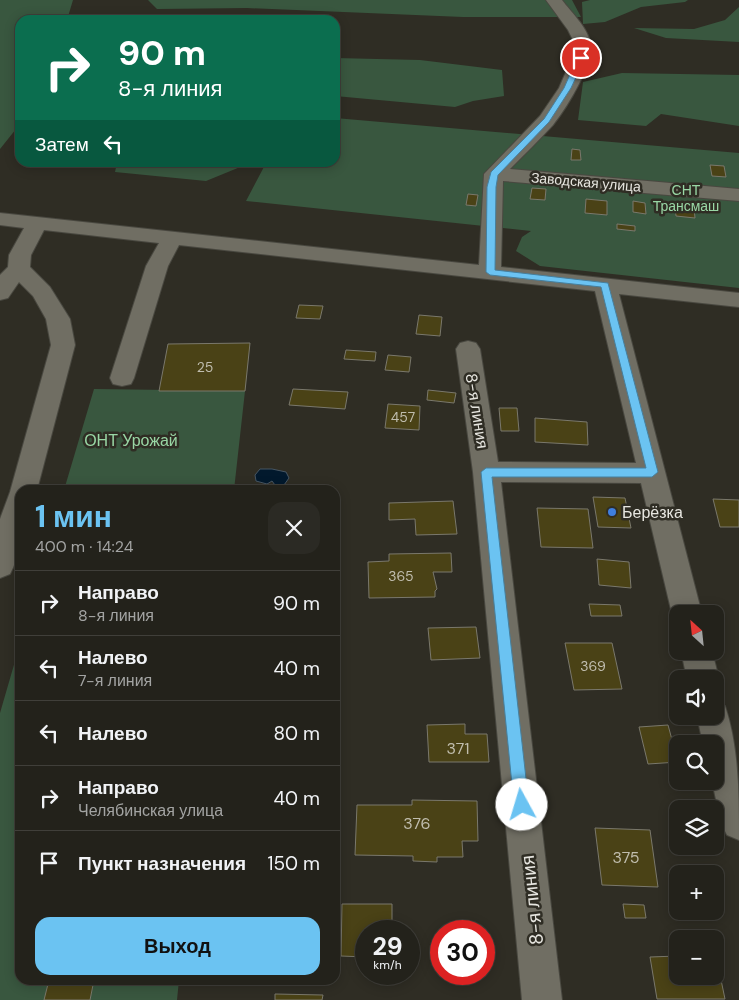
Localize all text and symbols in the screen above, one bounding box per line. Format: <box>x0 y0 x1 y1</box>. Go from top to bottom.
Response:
text: 90 m <box>118 30 206 76</box>
icon: right <box>35 35 100 100</box>
pin <box>560 37 602 79</box>
icon: arrive <box>567 44 595 72</box>
text: 8-я линия <box>118 74 223 103</box>
icon: left <box>99 130 127 158</box>
text: Затем <box>35 132 89 157</box>
street label: Заводская улица <box>530 168 642 196</box>
park label: СНТ Трансмаш <box>653 181 719 215</box>
house number: 25 <box>197 358 213 376</box>
street label: 8-я линия <box>461 372 493 450</box>
house number: 457 <box>391 408 415 426</box>
park label: ОНТ Урожай <box>84 430 178 451</box>
text: 1 мин <box>35 497 112 536</box>
button: close <box>268 502 320 554</box>
place label: Берёзка <box>622 502 683 523</box>
marker: Берёзка <box>606 506 618 518</box>
text: 400 m · 14:24 <box>35 536 133 557</box>
house number: 365 <box>388 567 414 585</box>
text: Направо <box>78 580 159 605</box>
icon: right <box>35 589 63 617</box>
text: 90 m <box>273 591 320 616</box>
text: 8-я линия <box>78 605 154 626</box>
north arrow <box>669 605 724 660</box>
map controls <box>669 605 724 985</box>
text: Налево <box>78 645 148 670</box>
icon: left <box>35 654 63 682</box>
text: 40 m <box>273 656 320 681</box>
house number: 369 <box>580 657 606 675</box>
text: 7-я линия <box>78 670 152 691</box>
button: sound <box>669 670 724 725</box>
icon: left <box>35 719 63 747</box>
text: Налево <box>78 721 148 746</box>
text: 80 m <box>273 721 320 746</box>
button: search <box>669 735 724 790</box>
house number: 371 <box>447 738 469 759</box>
text: Направо <box>78 775 159 800</box>
position arrow <box>495 778 547 830</box>
icon: right <box>35 784 63 812</box>
text: 40 m <box>273 786 320 811</box>
text: Челябинская улица <box>78 800 223 821</box>
button: layers <box>669 800 724 855</box>
house number: 376 <box>403 813 431 834</box>
house number: 375 <box>612 847 640 868</box>
icon: arrive <box>35 849 63 877</box>
text: Пункт назначения <box>78 851 246 876</box>
text: 150 m <box>268 851 320 876</box>
street label: 8-я линия <box>515 854 549 946</box>
button: + <box>669 865 724 920</box>
button: Выход <box>35 917 320 975</box>
speed limit sign: 30 <box>430 920 495 985</box>
text: 29 <box>372 930 403 963</box>
button: − <box>669 930 724 985</box>
text: km/h <box>373 957 402 973</box>

